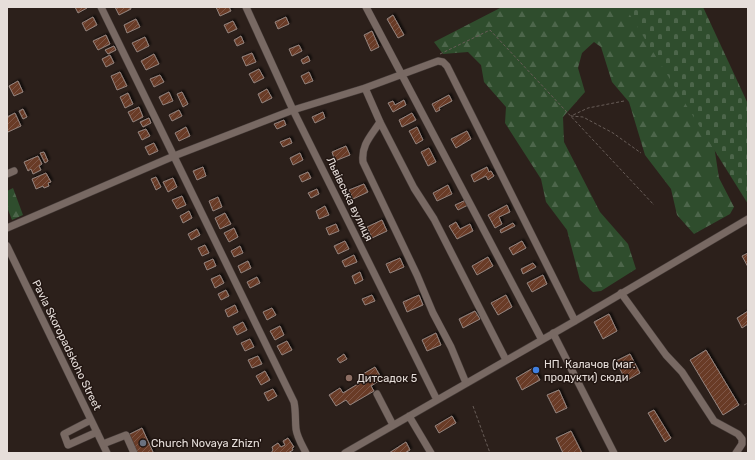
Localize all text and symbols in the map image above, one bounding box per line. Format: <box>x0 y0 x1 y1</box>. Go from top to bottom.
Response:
street label: Львівська вулиця <box>323 155 376 244</box>
street label: Pavla Skoropadskoho Street <box>29 278 104 413</box>
place label: НП. Калачов (маг. продукти) сюди <box>544 358 636 384</box>
marker: НП. Калачов (маг. продукти) сюди <box>531 365 541 375</box>
place label: Дитсадок 5 <box>357 372 418 385</box>
marker: Дитсадок 5 <box>344 373 354 383</box>
place label: Church Novaya Zhizn' <box>151 437 262 450</box>
marker: Church Novaya Zhizn' <box>138 438 148 448</box>

